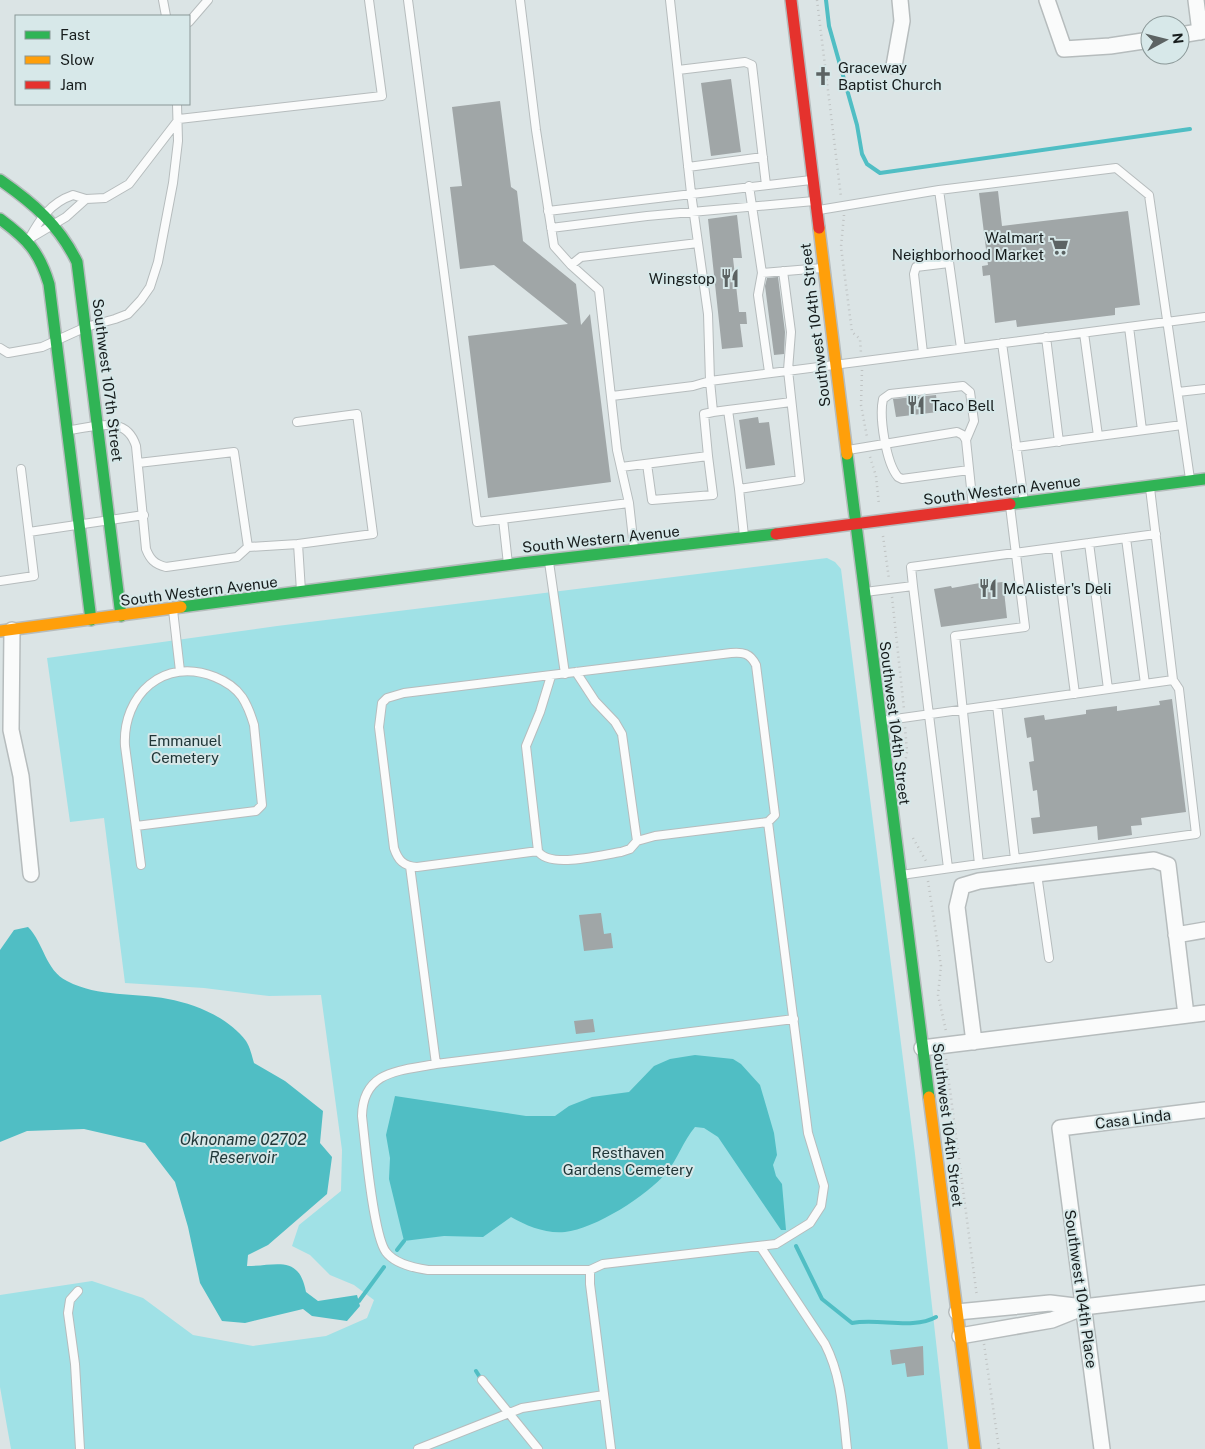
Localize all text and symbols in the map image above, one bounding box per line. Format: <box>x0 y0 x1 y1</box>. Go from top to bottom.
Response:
legend <box>15 15 190 105</box>
north arrow <box>1140 15 1190 65</box>
text: Fast <box>60 26 90 43</box>
text: N <box>1169 32 1187 45</box>
text: Slow <box>60 51 95 68</box>
place label: Graceway Baptist Church <box>838 59 942 93</box>
church icon: Graceway Baptist Church <box>812 65 834 87</box>
text: Jam <box>60 76 87 93</box>
place label: Walmart Neighborhood Market <box>892 229 1044 263</box>
supermarket icon: Walmart Neighborhood Market <box>1048 235 1070 257</box>
street label: Southwest 104th Street <box>796 242 833 408</box>
restaurant icon: Wingstop <box>719 267 741 289</box>
place label: Wingstop <box>649 270 715 287</box>
street label: Southwest 107th Street <box>90 297 126 463</box>
restaurant icon: Taco Bell <box>905 394 927 416</box>
place label: Taco Bell <box>931 397 995 414</box>
street label: South Western Avenue <box>922 472 1082 508</box>
street label: South Western Avenue <box>521 522 681 556</box>
street label: South Western Avenue <box>119 573 279 609</box>
restaurant icon: McAlister's Deli <box>977 577 999 599</box>
place label: McAlister's Deli <box>1003 580 1112 597</box>
street label: Southwest 104th Street <box>877 640 914 806</box>
park label: Emmanuel Cemetery <box>148 732 222 766</box>
street label: Southwest 104th Street <box>930 1042 967 1208</box>
street label: Casa Linda <box>1094 1106 1172 1132</box>
water label: Oknoname 02702 Reservoir <box>180 1130 307 1167</box>
park label: Resthaven Gardens Cemetery <box>563 1144 693 1178</box>
street label: Southwest 104th Place <box>1061 1209 1101 1369</box>

